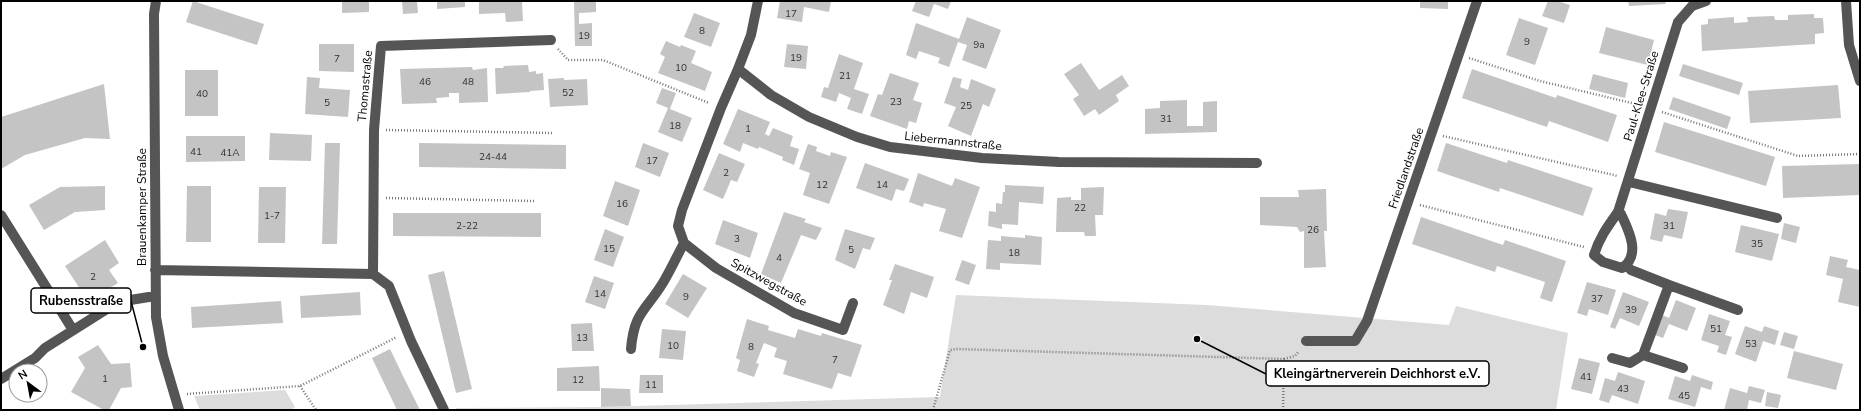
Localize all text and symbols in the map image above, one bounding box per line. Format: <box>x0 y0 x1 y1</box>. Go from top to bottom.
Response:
house number: 17 <box>785 7 797 21</box>
house number: 8 <box>699 24 705 38</box>
house number: 19 <box>578 29 590 43</box>
house number: 9 <box>1524 35 1530 49</box>
house number: 9a <box>973 38 985 52</box>
street label: Paul-Klee-Straße <box>1620 49 1662 143</box>
street label: Thomastraße <box>354 50 376 122</box>
house number: 19 <box>790 51 802 65</box>
house number: 7 <box>334 52 340 66</box>
house number: 10 <box>675 61 687 75</box>
house number: 21 <box>839 69 851 83</box>
house number: 46 <box>419 75 431 89</box>
house number: 48 <box>462 75 474 89</box>
house number: 52 <box>562 86 574 100</box>
house number: 40 <box>196 87 208 101</box>
house number: 23 <box>890 95 902 109</box>
house number: 5 <box>324 96 330 110</box>
house number: 25 <box>960 99 972 113</box>
house number: 31 <box>1160 112 1172 126</box>
house number: 18 <box>669 119 681 133</box>
house number: 1 <box>745 122 751 136</box>
street label: Friedlandstraße <box>1385 125 1427 211</box>
street label: Liebermannstraße <box>903 128 1003 154</box>
house number: 41 <box>190 145 202 159</box>
house number: 41A <box>220 146 240 160</box>
street label: Brauenkamper Straße <box>134 148 150 266</box>
house number: 24-44 <box>479 150 507 164</box>
house number: 17 <box>646 154 658 168</box>
house number: 2 <box>723 166 729 180</box>
house number: 12 <box>816 178 828 192</box>
house number: 14 <box>876 178 888 192</box>
house number: 16 <box>616 197 628 211</box>
house number: 22 <box>1074 201 1086 215</box>
house number: 1-7 <box>264 209 280 223</box>
house number: 2-22 <box>456 219 478 233</box>
house number: 31 <box>1663 219 1675 233</box>
house number: 26 <box>1307 223 1319 237</box>
house number: 3 <box>734 232 740 246</box>
house number: 35 <box>1751 237 1763 251</box>
house number: 15 <box>603 242 615 256</box>
house number: 5 <box>848 243 854 257</box>
house number: 18 <box>1008 246 1020 260</box>
house number: 4 <box>776 251 782 265</box>
street label: Spitzwegstraße <box>728 255 810 309</box>
house number: 2 <box>90 270 96 284</box>
house number: 14 <box>594 287 606 301</box>
callout: Rubensstraße <box>31 288 131 313</box>
house number: 9 <box>683 290 689 304</box>
text: Rubensstraße <box>39 292 123 310</box>
house number: 37 <box>1591 292 1603 306</box>
house number: 39 <box>1625 303 1637 317</box>
house number: 51 <box>1710 322 1722 336</box>
house number: 13 <box>576 331 588 345</box>
house number: 53 <box>1745 337 1757 351</box>
house number: 10 <box>667 339 679 353</box>
house number: 8 <box>748 340 754 354</box>
house number: 7 <box>832 353 838 367</box>
callout: Kleingärtnerverein Deichhorst e.V. <box>1266 361 1489 386</box>
north arrow <box>8 363 48 403</box>
text: Kleingärtnerverein Deichhorst e.V. <box>1274 365 1480 383</box>
text: N <box>15 366 30 383</box>
house number: 41 <box>1580 370 1592 384</box>
house number: 1 <box>102 372 108 386</box>
house number: 12 <box>572 373 584 387</box>
house number: 11 <box>645 378 657 392</box>
house number: 43 <box>1617 382 1629 396</box>
house number: 45 <box>1678 389 1690 403</box>

